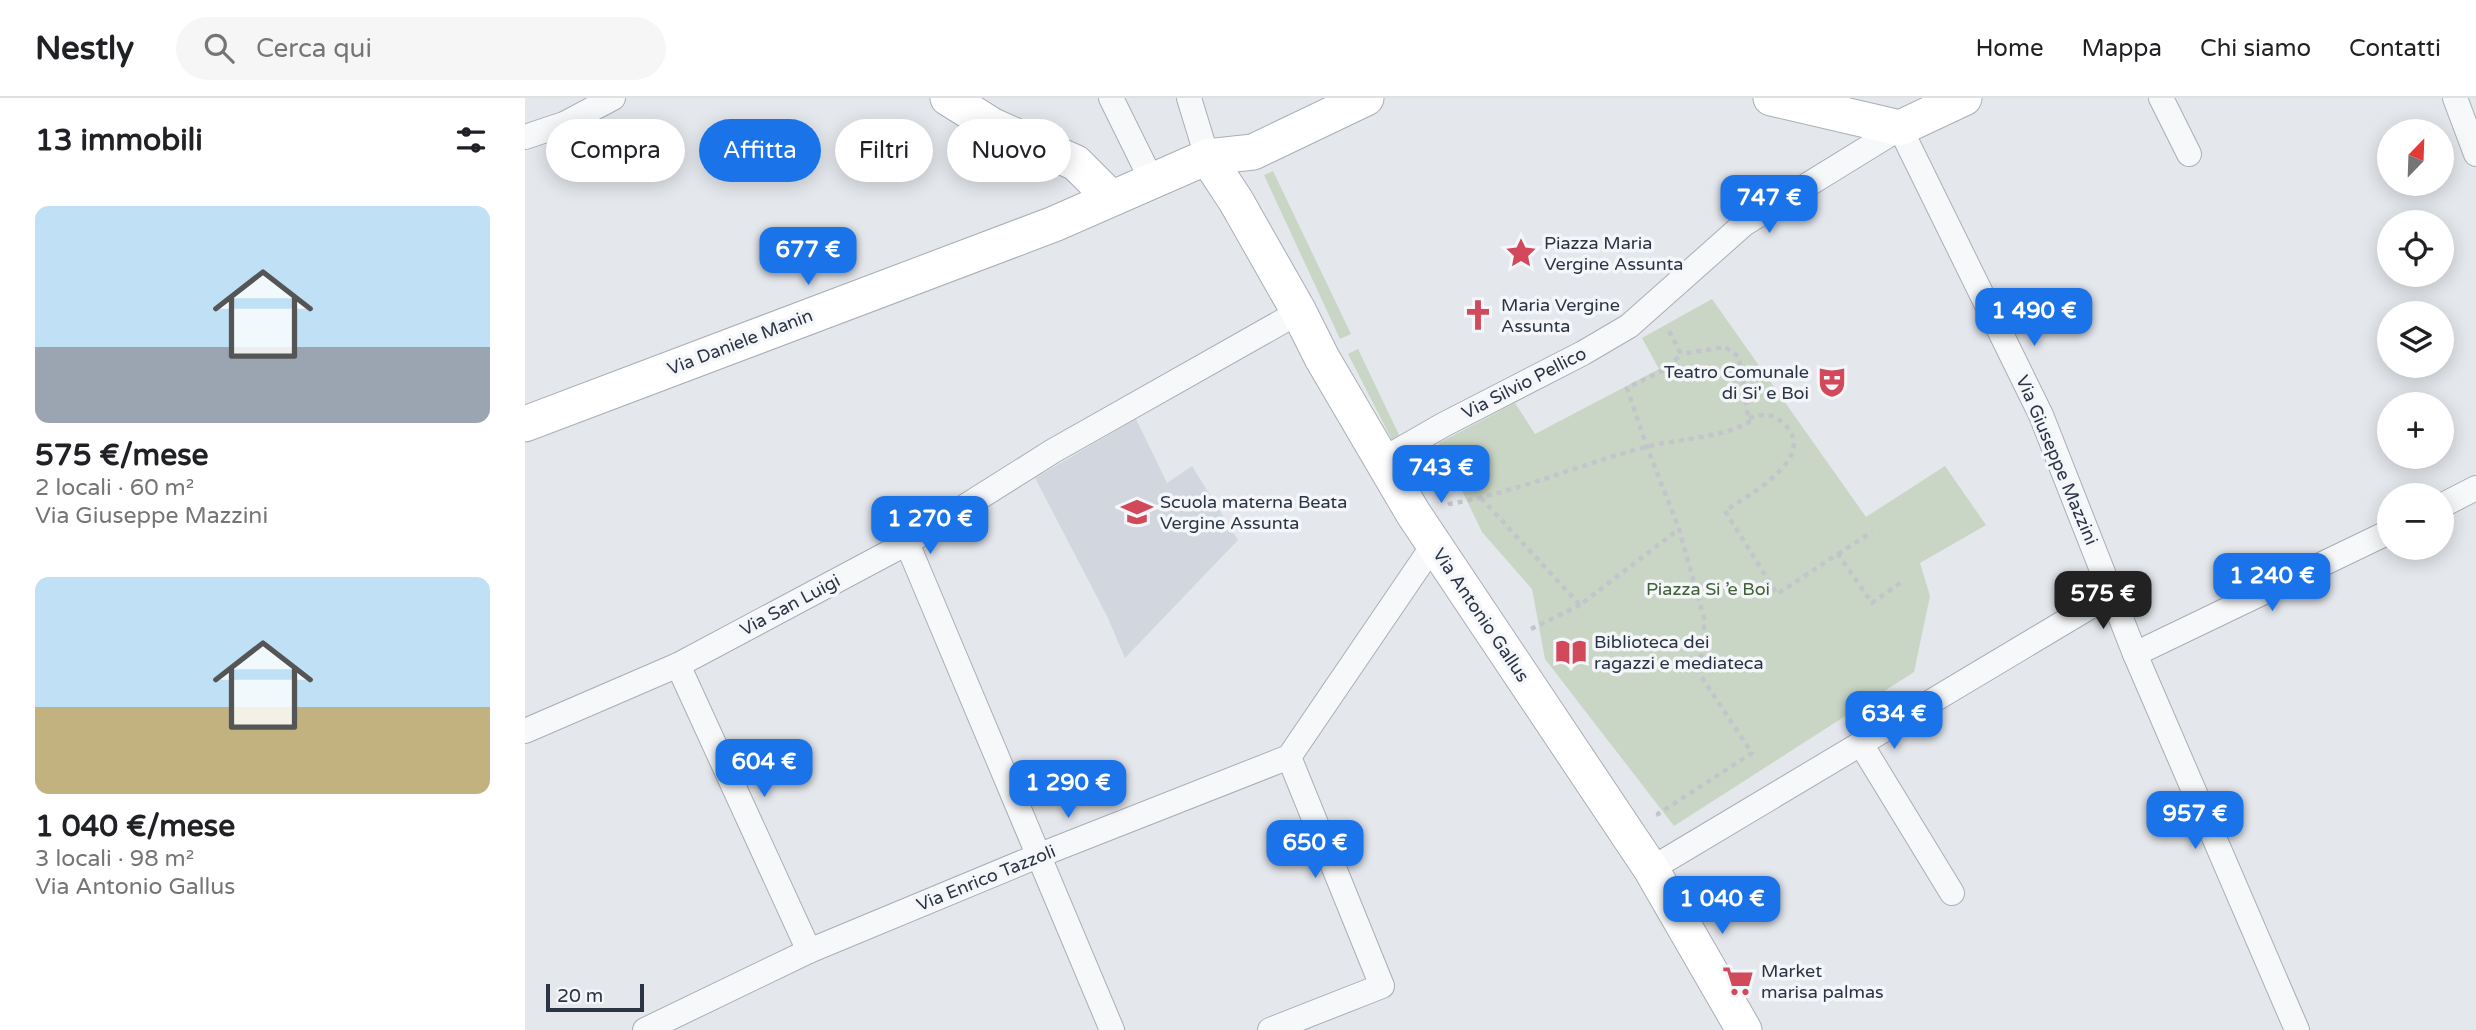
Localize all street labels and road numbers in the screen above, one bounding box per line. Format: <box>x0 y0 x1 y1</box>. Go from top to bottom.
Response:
street label: Via Daniele Manin <box>664 304 816 380</box>
street label: Via Silvio Pellico <box>1458 342 1590 424</box>
street label: Via Giuseppe Mazzini <box>2011 372 2103 548</box>
street label: Via Antonio Gallus <box>1428 544 1534 686</box>
street label: Via San Luigi <box>736 569 844 641</box>
street label: Via Enrico Tazzoli <box>913 840 1059 916</box>

